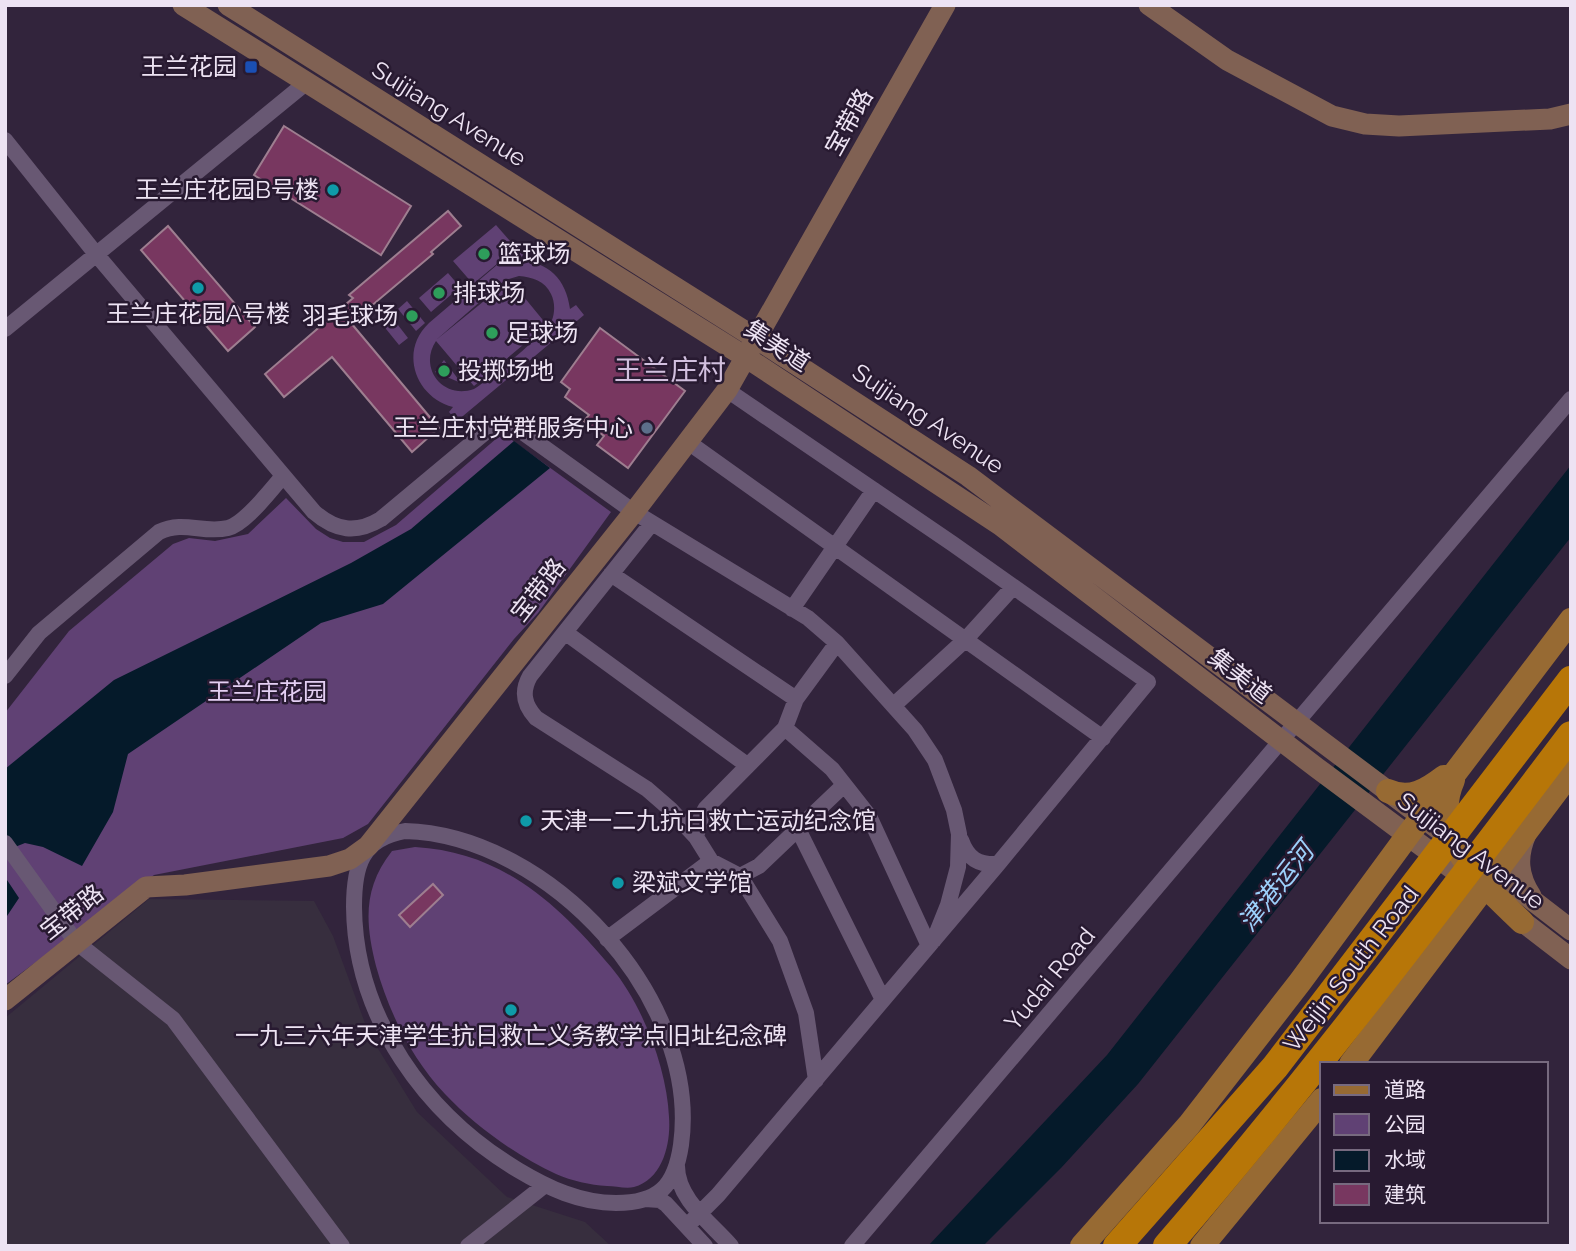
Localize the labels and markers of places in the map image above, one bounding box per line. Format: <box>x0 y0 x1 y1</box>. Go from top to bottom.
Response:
place label: 王兰花园 <box>141 52 237 81</box>
marker: 王兰花园 <box>243 59 259 75</box>
place label: 王兰庄花园B号楼 <box>135 175 319 204</box>
marker: 王兰庄花园B号楼 <box>325 182 341 198</box>
place label: 篮球场 <box>498 239 570 268</box>
marker: 篮球场 <box>476 246 492 262</box>
place label: 排球场 <box>453 278 525 307</box>
marker: 王兰庄花园A号楼 <box>190 280 206 296</box>
marker: 排球场 <box>431 285 447 301</box>
place label: 王兰庄花园A号楼 <box>106 299 290 328</box>
place label: 羽毛球场 <box>302 301 398 330</box>
marker: 羽毛球场 <box>404 308 420 324</box>
place label: 足球场 <box>506 318 578 347</box>
marker: 足球场 <box>484 325 500 341</box>
place label: 投掷场地 <box>458 356 554 385</box>
marker: 投掷场地 <box>436 363 452 379</box>
place label: 王兰庄村党群服务中心 <box>393 413 633 442</box>
marker: 王兰庄村党群服务中心 <box>639 420 655 436</box>
place label: 天津一二九抗日救亡运动纪念馆 <box>540 806 876 835</box>
marker: 天津一二九抗日救亡运动纪念馆 <box>518 813 534 829</box>
place label: 梁斌文学馆 <box>632 868 752 897</box>
marker: 梁斌文学馆 <box>610 875 626 891</box>
marker: 一九三六年天津学生抗日救亡义务教学点旧址纪念碑 <box>503 1002 519 1018</box>
place label: 一九三六年天津学生抗日救亡义务教学点旧址纪念碑 <box>235 1021 787 1050</box>

